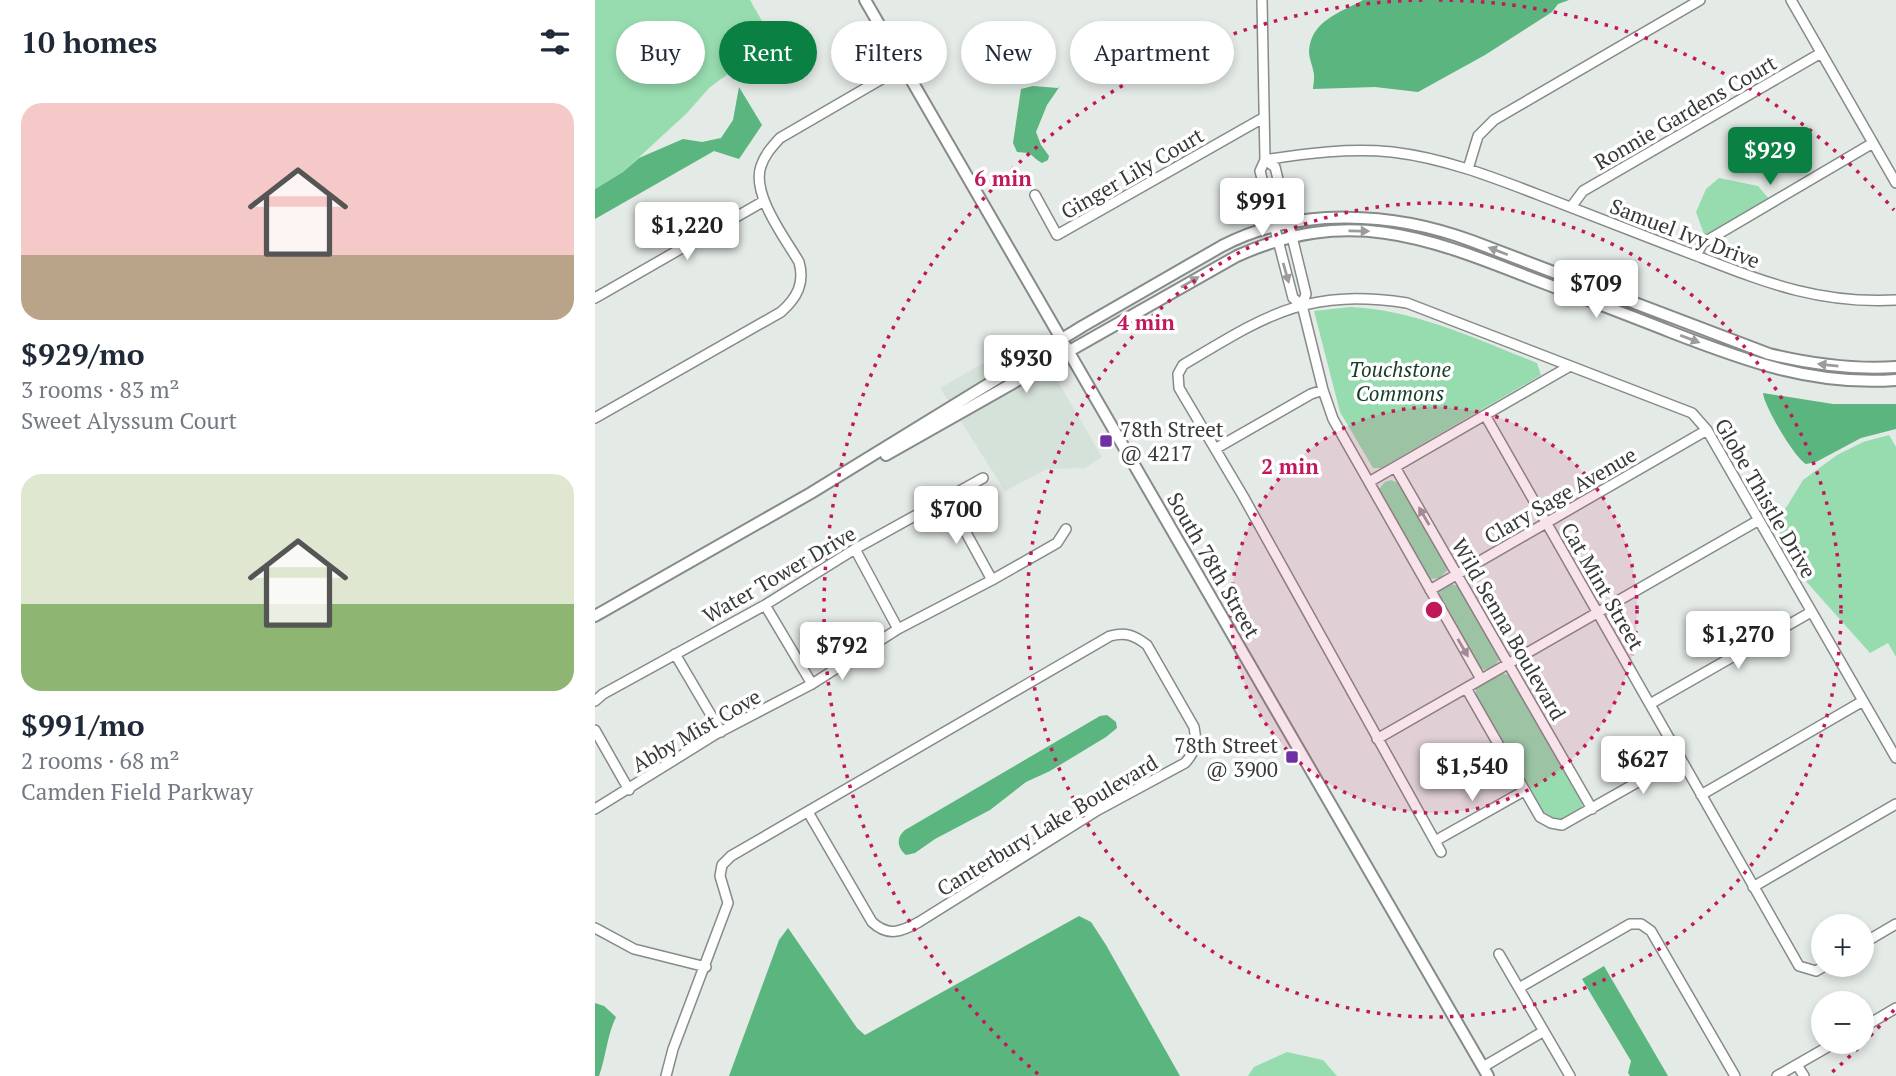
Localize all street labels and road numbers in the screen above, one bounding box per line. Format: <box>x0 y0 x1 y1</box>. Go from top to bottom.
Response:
street label: Ronnie Gardens Court <box>1589 48 1781 176</box>
street label: Ginger Lily Court <box>1056 121 1209 225</box>
street label: Samuel Ivy Drive <box>1606 192 1764 274</box>
street label: Globe Thistle Drive <box>1709 413 1823 583</box>
street label: Clary Sage Avenue <box>1479 440 1641 550</box>
street label: South 78th Street <box>1161 487 1267 643</box>
street label: Cat Mint Street <box>1555 517 1651 655</box>
street label: Water Tower Drive <box>697 519 861 629</box>
street label: Wild Senna Boulevard <box>1445 533 1573 725</box>
street label: Abby Mist Cove <box>627 682 765 778</box>
street label: Canterbury Lake Boulevard <box>931 748 1163 902</box>

